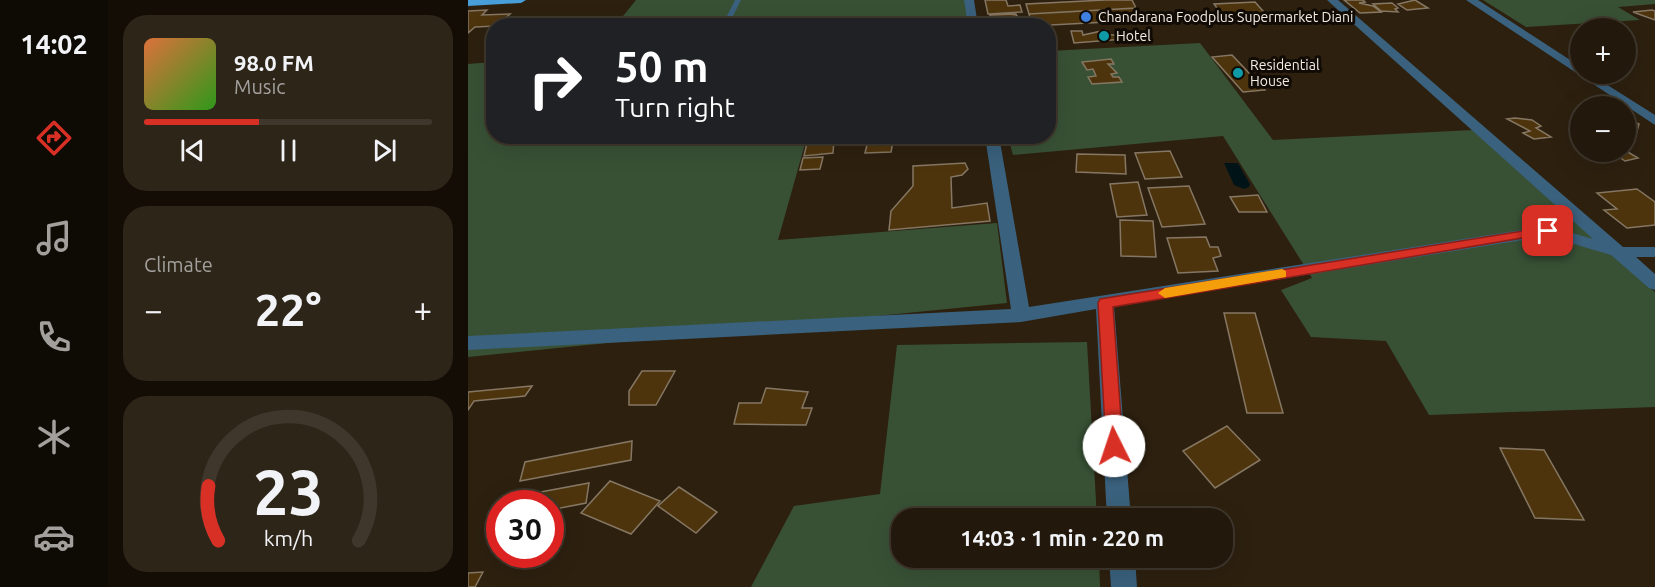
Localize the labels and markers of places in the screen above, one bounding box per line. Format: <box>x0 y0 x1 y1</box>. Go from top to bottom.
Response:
place label: Chandarana Foodplus Supermarket Diani <box>1098 9 1353 25</box>
marker: Chandarana Foodplus Supermarket Diani <box>1079 10 1093 24</box>
place label: Hotel <box>1116 28 1151 44</box>
marker: Hotel <box>1097 29 1111 43</box>
place label: Residential House <box>1250 57 1320 89</box>
marker: Residential House <box>1231 66 1245 80</box>
pin <box>1522 205 1573 256</box>

